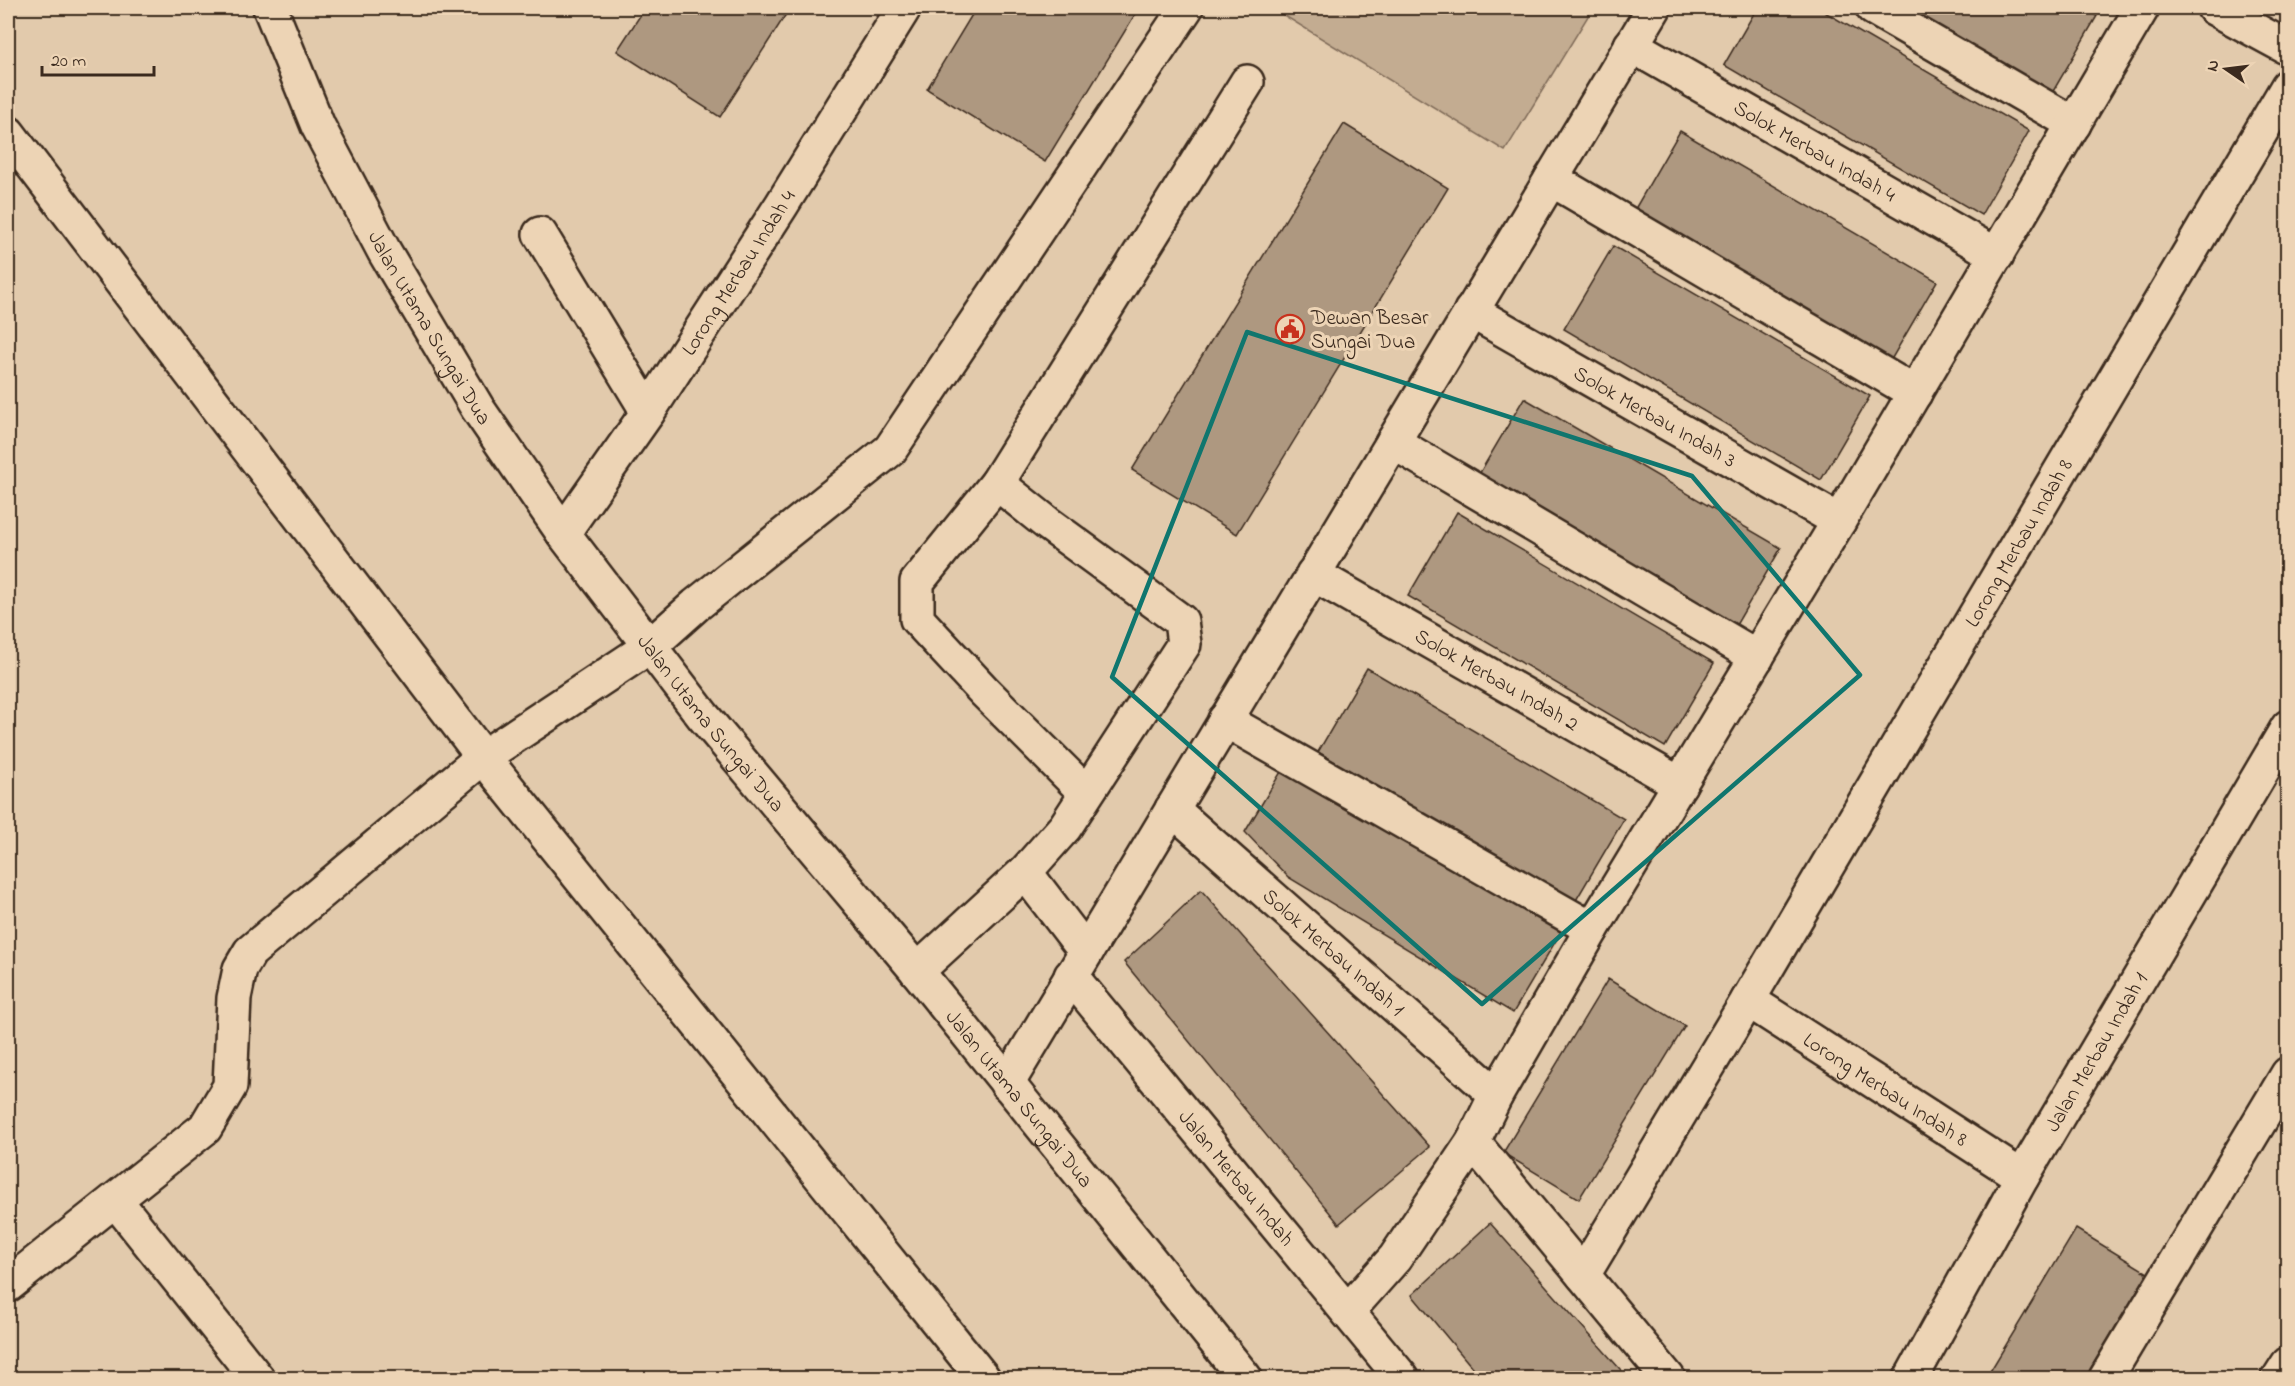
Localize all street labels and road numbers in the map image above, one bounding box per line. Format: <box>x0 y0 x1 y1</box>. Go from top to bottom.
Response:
street label: Solok Merbau Indah 4 <box>1727 94 1901 211</box>
street label: Lorong Merbau Indah 4 <box>675 185 805 362</box>
street label: Jalan Utama Sungai Dua <box>359 226 498 432</box>
street label: Solok Merbau Indah 3 <box>1567 359 1741 476</box>
street label: Lorong Merbau Indah 8 <box>1958 454 2082 633</box>
street label: Solok Merbau Indah 2 <box>1408 622 1584 740</box>
street label: Jalan Utama Sungai Dua <box>629 629 791 820</box>
street label: Solok Merbau Indah 1 <box>1255 882 1411 1025</box>
street label: Jalan Merbau Indah 1 <box>2039 967 2157 1138</box>
street label: Jalan Utama Sungai Dua <box>937 1004 1099 1195</box>
street label: Lorong Merbau Indah 8 <box>1796 1026 1973 1155</box>
street label: Jalan Merbau Indah <box>1170 1104 1301 1253</box>

